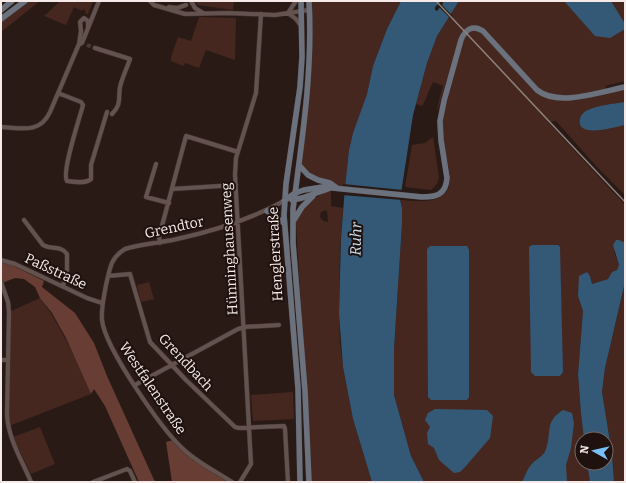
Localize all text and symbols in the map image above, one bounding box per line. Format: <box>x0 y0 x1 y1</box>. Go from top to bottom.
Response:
street label: Hünninghausenweg <box>218 182 241 316</box>
street label: Henglerstraße <box>265 206 286 302</box>
street label: Grendtor <box>143 213 205 242</box>
water label: Ruhr <box>346 221 366 256</box>
street label: Paßstraße <box>22 250 89 293</box>
street label: Grendbach <box>155 330 217 395</box>
street label: Westfalenstraße <box>115 339 190 438</box>
north arrow <box>574 431 614 471</box>
text: N <box>578 444 592 455</box>

